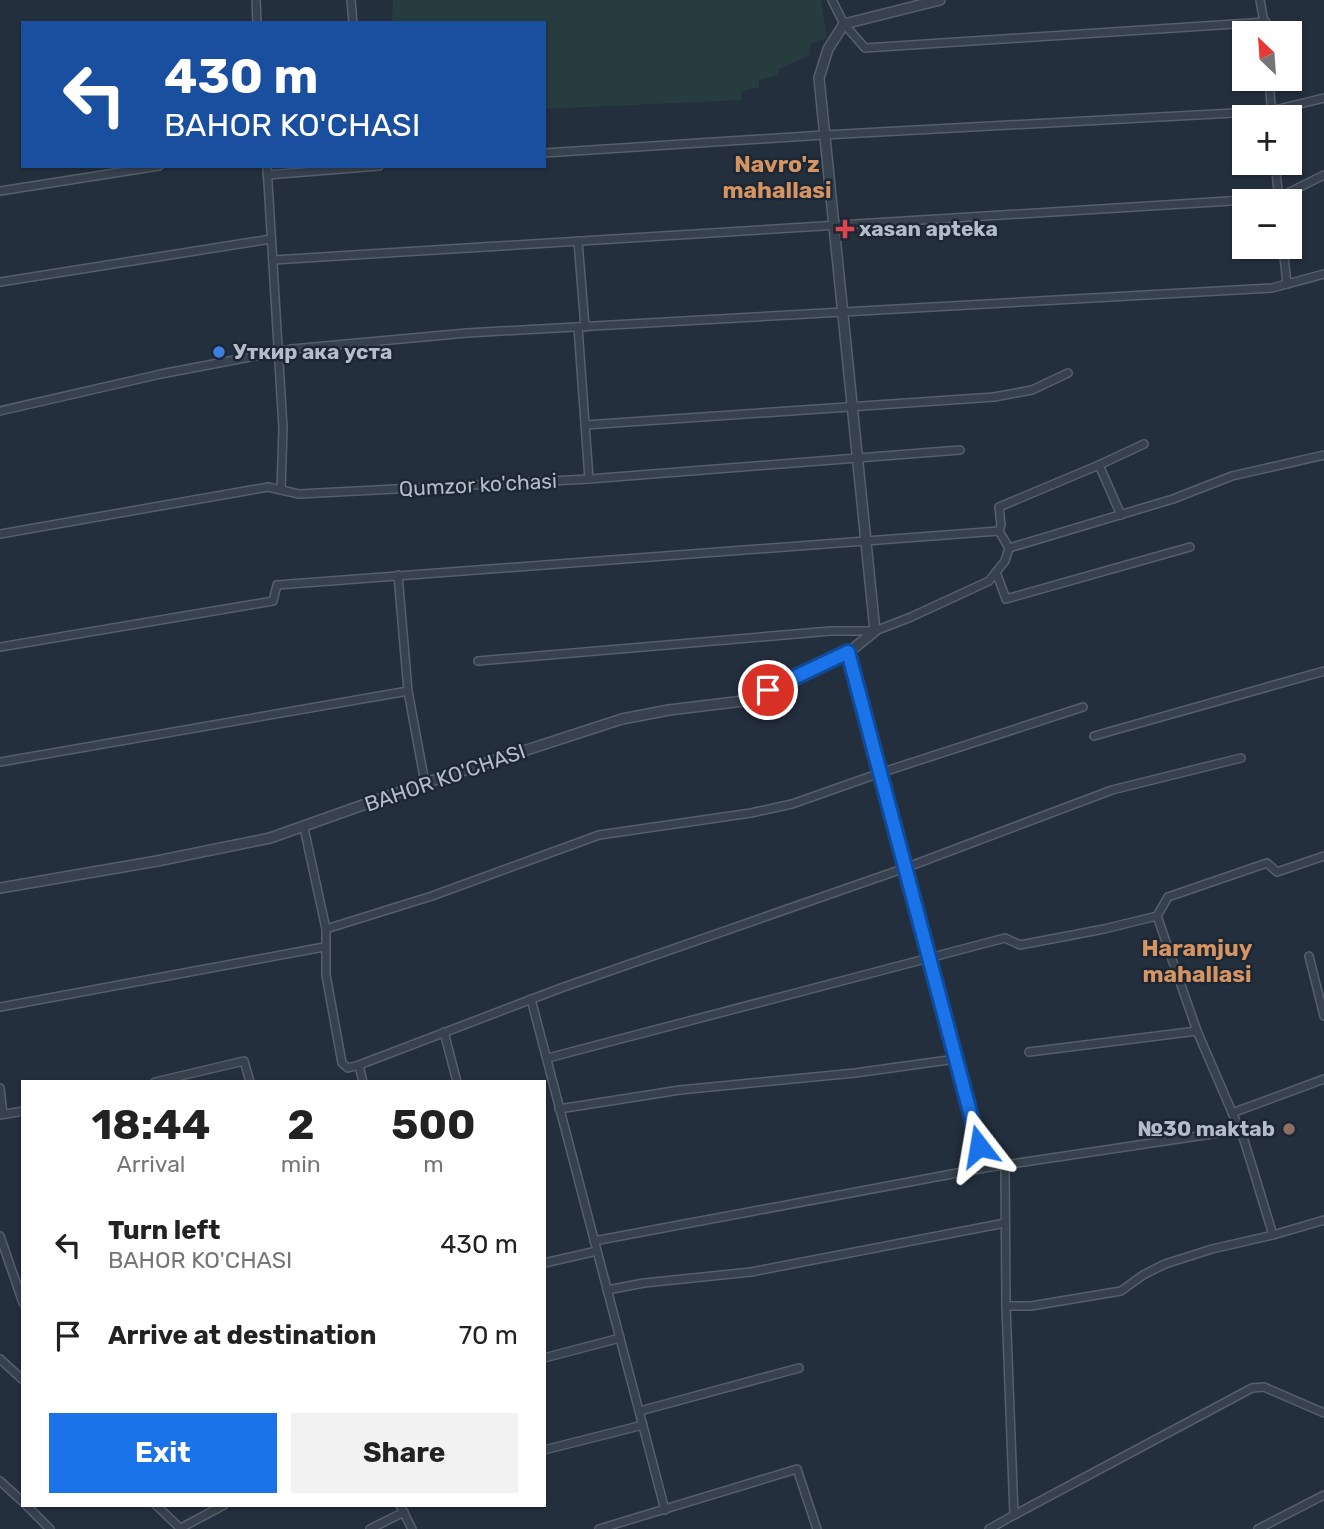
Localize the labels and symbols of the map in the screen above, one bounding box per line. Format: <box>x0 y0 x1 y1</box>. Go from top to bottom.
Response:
north arrow <box>1232 21 1302 91</box>
district label: Navro'z mahallasi <box>722 150 832 204</box>
place label: xasan apteka <box>859 216 998 241</box>
marker: xasan apteka <box>837 221 853 237</box>
place label: Уткир ака уста <box>233 339 392 364</box>
marker: Уткир ака уста <box>211 344 227 360</box>
street label: Qumzor ko'chasi <box>398 468 558 501</box>
pin <box>738 660 798 720</box>
street label: BAHOR KO'CHASI <box>361 738 528 817</box>
district label: Haramjuy mahallasi <box>1141 934 1253 988</box>
position arrow <box>942 1109 1016 1183</box>
place label: №30 maktab <box>1137 1116 1275 1141</box>
marker: №30 maktab <box>1281 1121 1297 1137</box>

